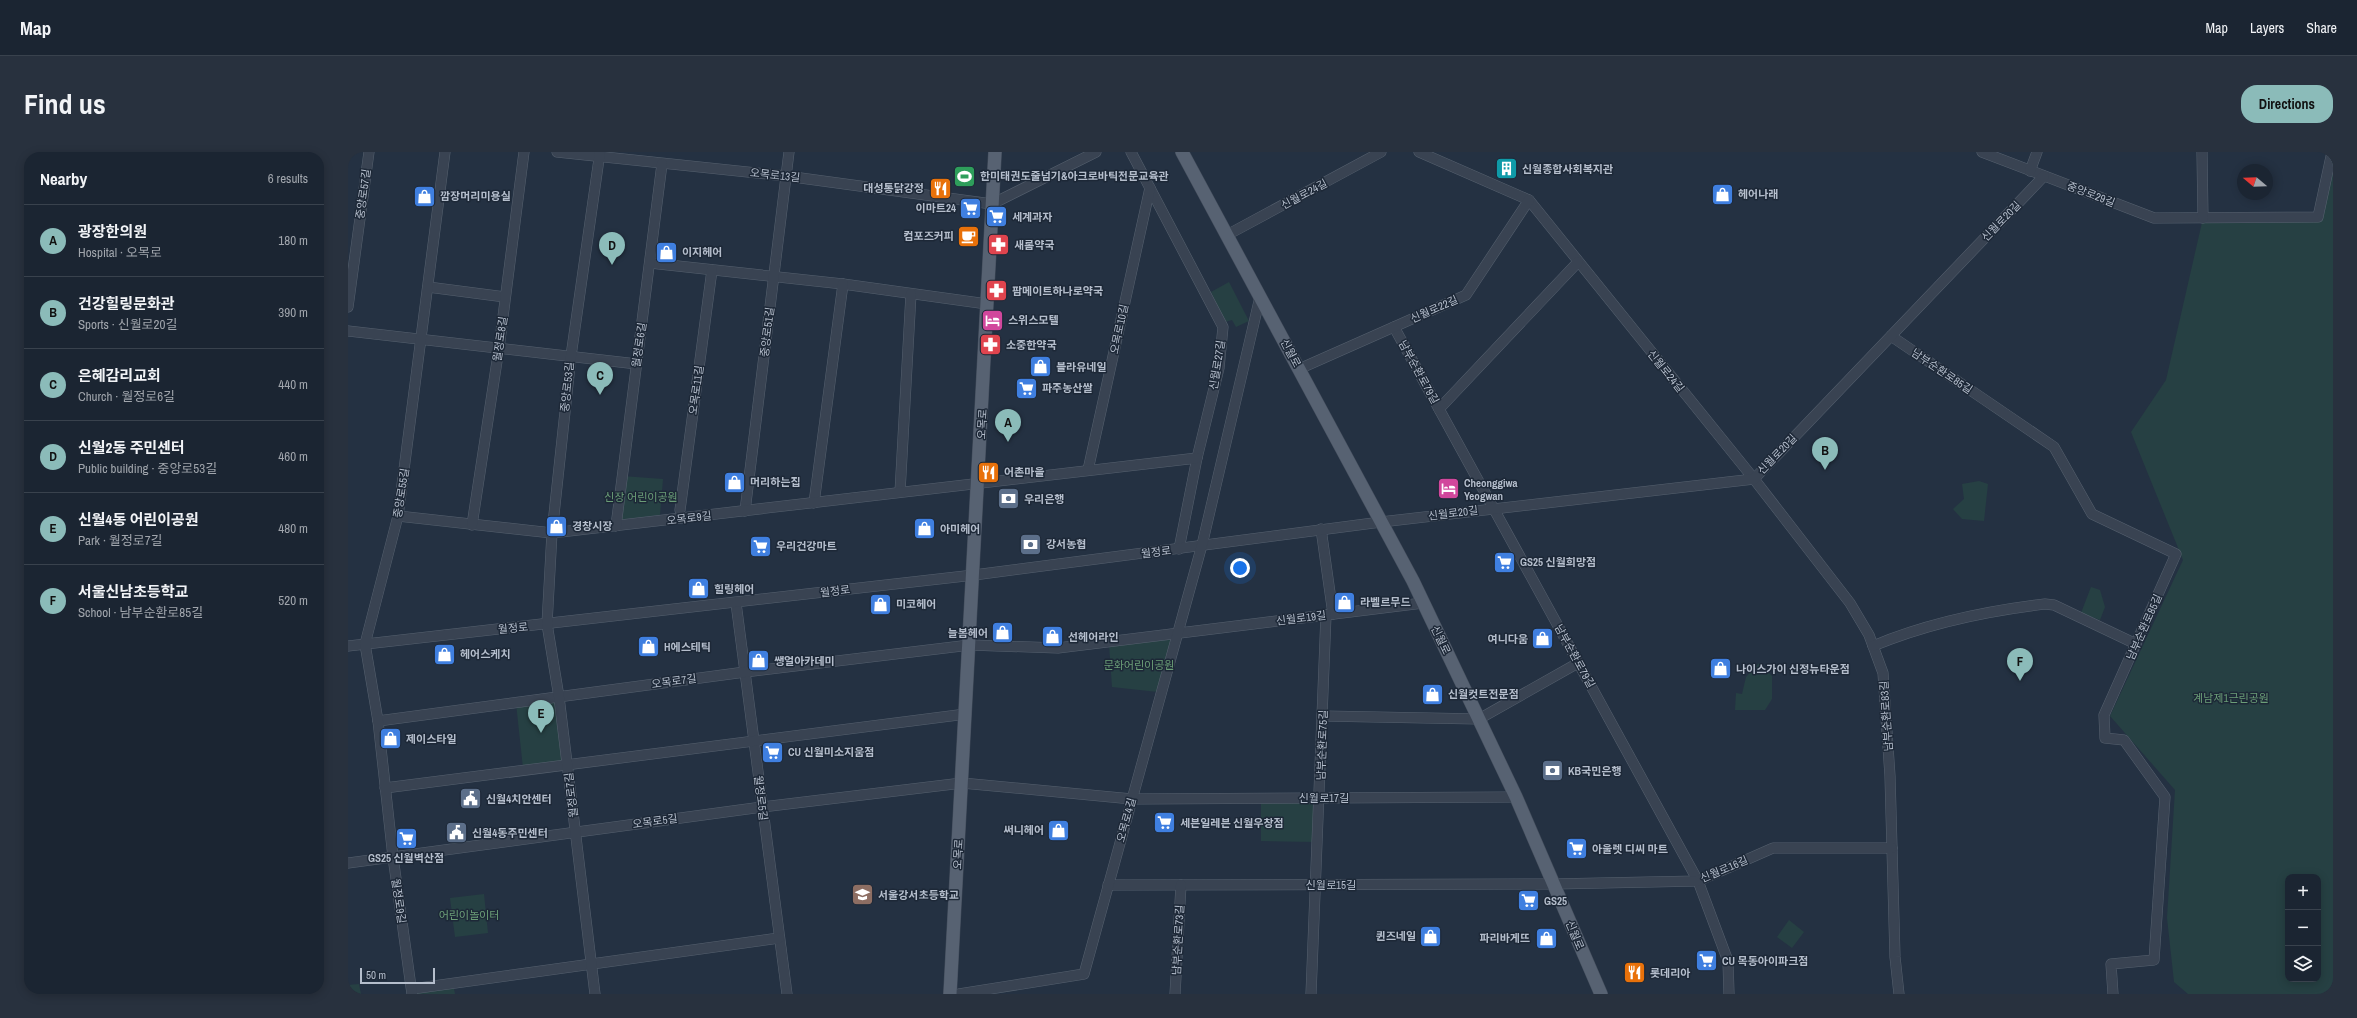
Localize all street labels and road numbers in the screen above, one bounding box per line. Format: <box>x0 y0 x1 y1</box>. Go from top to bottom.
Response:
street label: 오목로13길 <box>749 165 801 185</box>
street label: 중앙로57길 <box>353 168 373 220</box>
street label: 신월로24길 <box>1278 176 1330 212</box>
street label: 중앙로29길 <box>2065 178 2117 210</box>
street label: 신월로20길 <box>1978 198 2024 244</box>
street label: 신월로22길 <box>1408 292 1460 326</box>
street label: 오목로10길 <box>1107 303 1131 355</box>
street label: 중앙로51길 <box>757 306 777 358</box>
street label: 월정로8길 <box>490 315 510 363</box>
street label: 월정로6길 <box>629 321 649 369</box>
street label: 신월로 <box>1278 336 1304 370</box>
street label: 남부순환로79길 <box>1396 338 1442 406</box>
street label: 신월로27길 <box>1206 339 1228 391</box>
street label: 남부순환로85길 <box>1909 345 1975 397</box>
street label: 신월로24길 <box>1645 347 1687 395</box>
street label: 중앙로53길 <box>557 361 577 413</box>
street label: 오목로11길 <box>686 364 706 416</box>
street label: 오목로 <box>974 408 990 440</box>
street label: 신월로20길 <box>1754 431 1800 477</box>
street label: 중앙로55길 <box>390 467 412 519</box>
street label: 신월로20길 <box>1427 503 1479 523</box>
street label: 오목로9길 <box>666 508 712 528</box>
street label: 월정로 <box>1140 543 1172 561</box>
street label: 월정로 <box>819 582 851 600</box>
street label: 남부순환로85길 <box>2123 592 2165 662</box>
street label: 신월로19길 <box>1275 608 1327 628</box>
street label: 월정로 <box>497 619 529 637</box>
street label: 남부순환로79길 <box>1552 622 1598 690</box>
street label: 신월로 <box>1428 623 1454 657</box>
street label: 오목로7길 <box>650 671 698 691</box>
street label: 남부순환로83길 <box>1877 680 1895 752</box>
street label: 남부순환로75길 <box>1314 709 1330 781</box>
street label: 월정로7길 <box>561 772 581 818</box>
street label: 월정로5길 <box>751 775 771 821</box>
street label: 신월로17길 <box>1299 791 1349 805</box>
street label: 오목로4길 <box>1113 796 1139 844</box>
street label: 오목로5길 <box>631 811 679 831</box>
street label: 오목로 <box>950 838 966 870</box>
street label: 신월로16길 <box>1698 853 1750 885</box>
street label: 월정로9길 <box>389 877 409 925</box>
street label: 신월로15길 <box>1306 878 1356 892</box>
street label: 남부순환로73길 <box>1169 904 1187 976</box>
street label: 신월로 <box>1563 918 1587 952</box>

